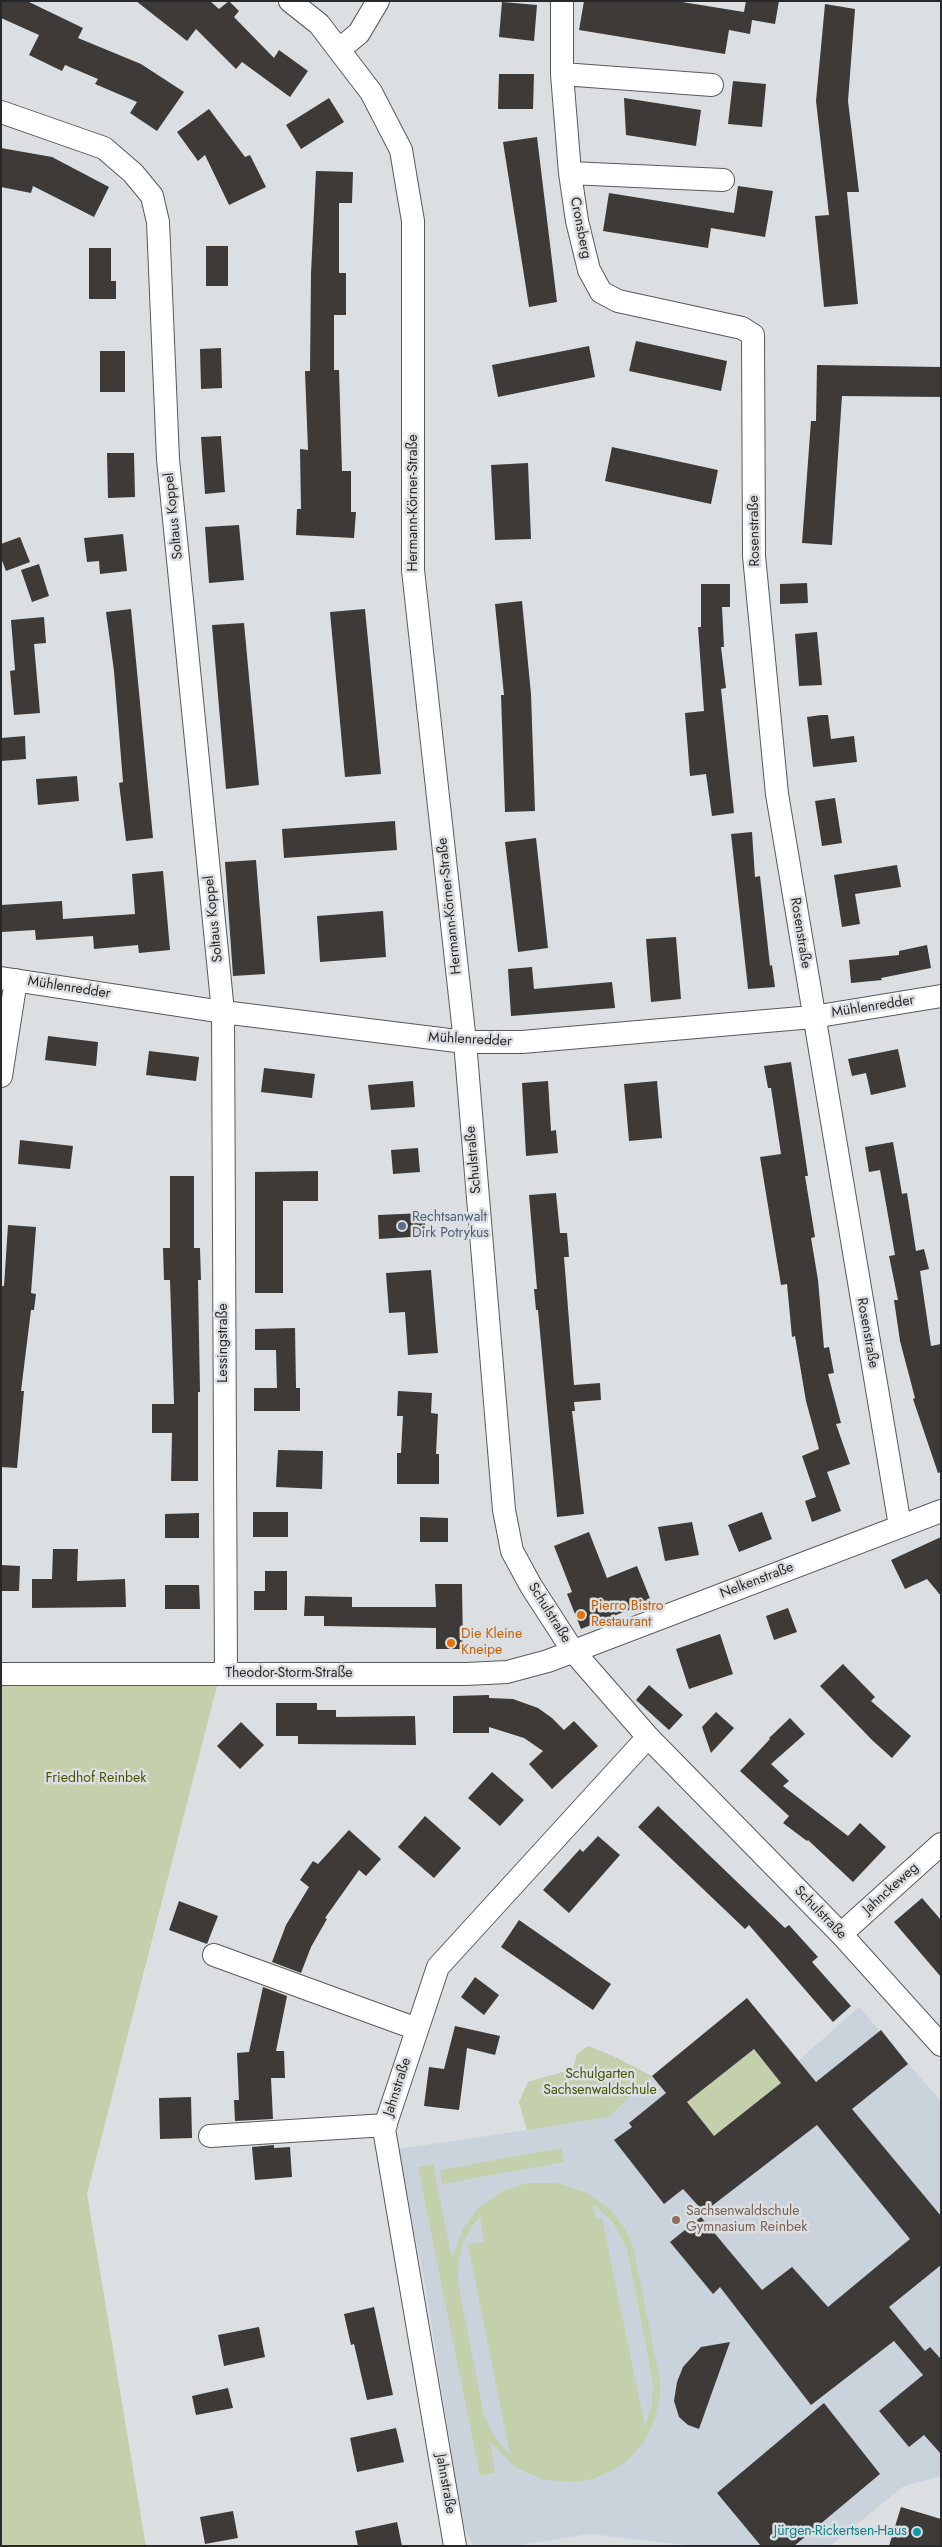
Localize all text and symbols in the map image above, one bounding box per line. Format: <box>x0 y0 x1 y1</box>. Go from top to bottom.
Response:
street label: Cronsberg <box>566 196 594 260</box>
street label: Hermann-Körner-Straße <box>406 434 422 572</box>
street label: Soltaus Koppel <box>161 472 187 560</box>
street label: Rosenstraße <box>746 495 764 567</box>
street label: Hermann-Körner-Straße <box>434 837 466 975</box>
street label: Soltaus Koppel <box>201 875 227 963</box>
street label: Rosenstraße <box>786 896 814 970</box>
street label: Mühlenredder <box>26 973 112 1003</box>
street label: Mühlenredder <box>830 992 916 1022</box>
street label: Mühlenredder <box>428 1029 512 1051</box>
street label: Schulstraße <box>463 1125 485 1195</box>
place label: Rechtsanwalt Dirk Potrykus <box>412 1210 489 1242</box>
marker: Rechtsanwalt Dirk Potrykus <box>396 1220 408 1232</box>
street label: Rosenstraße <box>853 1296 881 1370</box>
street label: Lessingstraße <box>216 1303 232 1383</box>
street label: Nelkenstraße <box>718 1559 796 1603</box>
street label: Schulstraße <box>524 1580 574 1646</box>
place label: Pierro Bistro Restaurant <box>591 1599 663 1631</box>
marker: Pierro Bistro Restaurant <box>575 1609 587 1621</box>
place label: Die Kleine Kneipe <box>461 1627 522 1660</box>
marker: Die Kleine Kneipe <box>445 1637 457 1649</box>
street label: Theodor-Storm-Straße <box>225 1666 353 1682</box>
park label: Friedhof Reinbek <box>46 1771 146 1787</box>
street label: Jahnckeweg <box>860 1860 922 1918</box>
street label: Schulstraße <box>790 1883 850 1943</box>
street label: Jahnstraße <box>381 2056 415 2118</box>
park label: Schulgarten Sachsenwaldschule <box>543 2067 657 2100</box>
place label: Sachsenwaldschule Gymnasium Reinbek <box>686 2204 807 2236</box>
marker: Sachsenwaldschule Gymnasium Reinbek <box>670 2214 682 2226</box>
street label: Jahnstraße <box>431 2453 459 2515</box>
place label: Jürgen-Rickertsen-Haus <box>774 2524 907 2540</box>
marker: Jürgen-Rickertsen-Haus <box>911 2526 923 2538</box>

